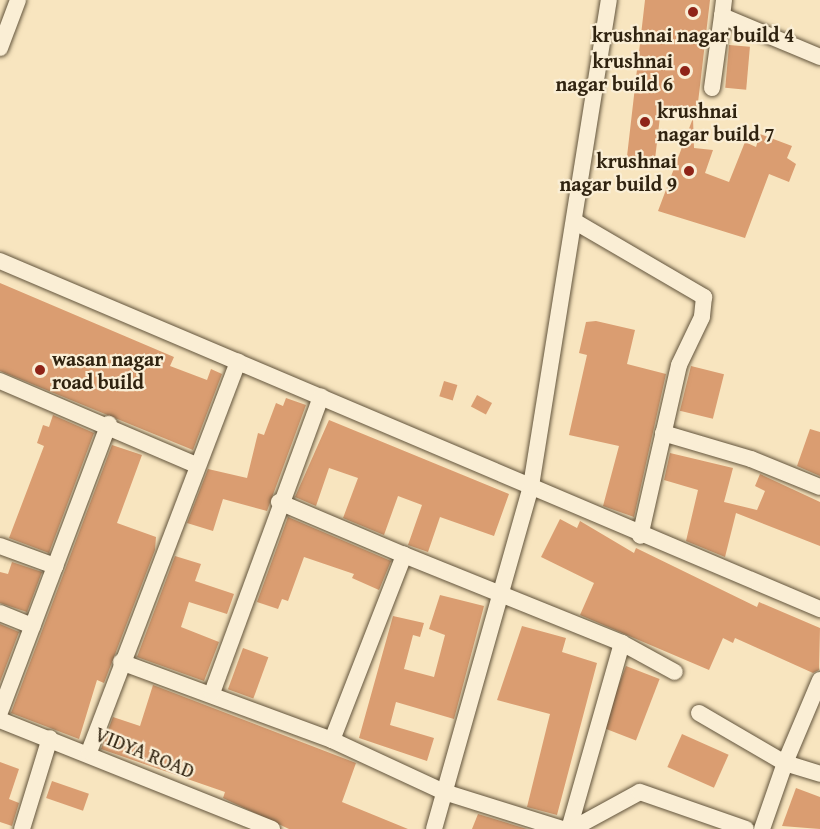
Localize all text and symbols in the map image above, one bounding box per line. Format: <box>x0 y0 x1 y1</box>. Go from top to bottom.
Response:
marker: krushnai nagar build 4 <box>686 5 700 19</box>
place label: krushnai nagar build 4 <box>592 22 794 46</box>
place label: krushnai nagar build 6 <box>555 48 673 95</box>
marker: krushnai nagar build 6 <box>678 64 692 78</box>
place label: krushnai nagar build 7 <box>657 98 775 145</box>
marker: krushnai nagar build 7 <box>638 115 652 129</box>
place label: krushnai nagar build 9 <box>559 148 677 195</box>
marker: krushnai nagar build 9 <box>682 164 696 178</box>
place label: wasan nagar road build <box>52 346 163 393</box>
marker: wasan nagar road build <box>33 363 47 377</box>
street label: VIDYA ROAD <box>92 721 198 783</box>

